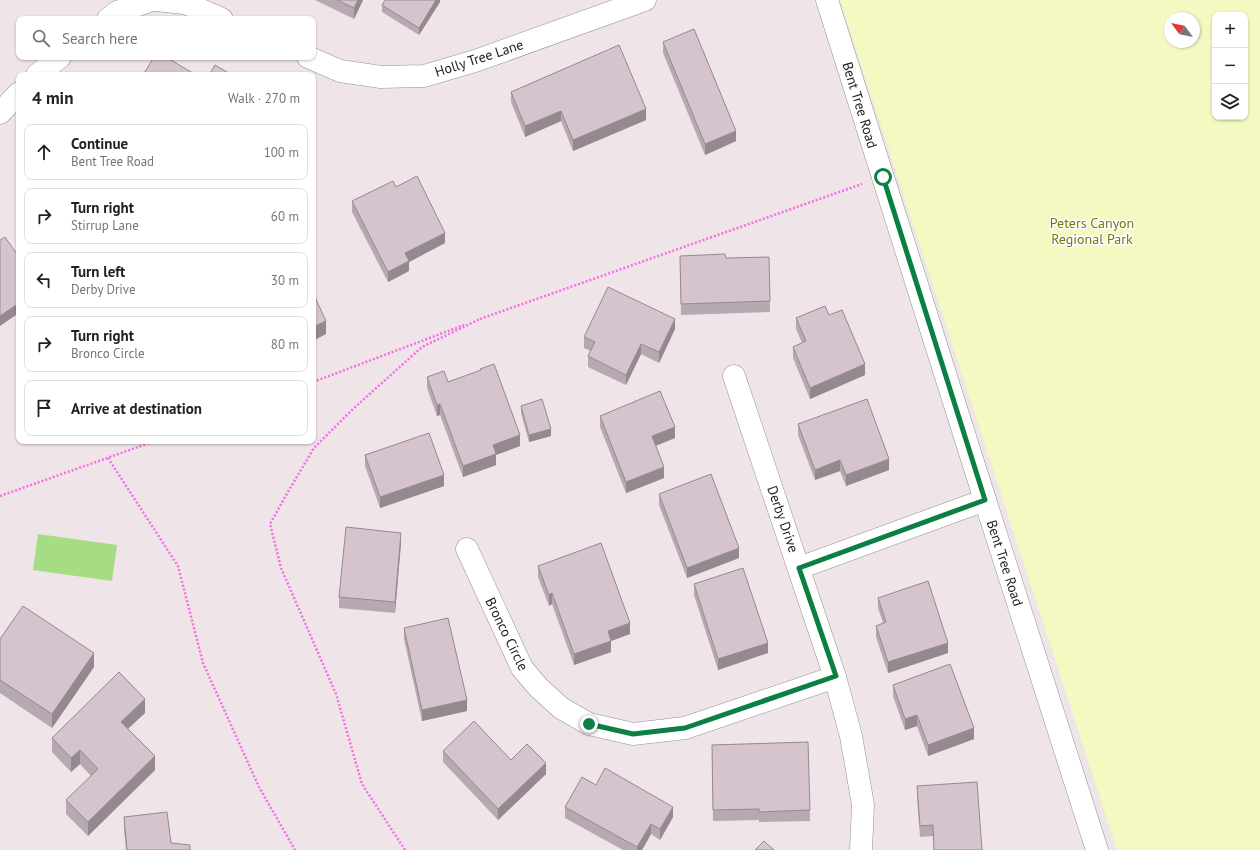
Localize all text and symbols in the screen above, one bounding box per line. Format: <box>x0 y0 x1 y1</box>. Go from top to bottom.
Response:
north arrow <box>1164 12 1200 48</box>
map controls <box>1212 12 1248 120</box>
button: + <box>1212 12 1248 48</box>
search box <box>16 16 316 60</box>
icon: search <box>30 27 52 49</box>
text: Search here <box>62 29 138 48</box>
street label: Holly Tree Lane <box>432 35 526 81</box>
button: − <box>1212 48 1248 84</box>
street label: Bent Tree Road <box>838 60 882 150</box>
button: layers <box>1212 84 1248 120</box>
text: 4 min <box>32 87 73 109</box>
text: Walk · 270 m <box>228 90 300 107</box>
text: Continue <box>71 134 128 153</box>
icon: ahead <box>33 141 55 163</box>
text: 100 m <box>264 144 299 161</box>
text: Bent Tree Road <box>71 153 154 170</box>
route start <box>874 168 892 186</box>
text: Turn right <box>71 198 134 217</box>
icon: right <box>33 205 55 227</box>
text: 60 m <box>271 208 299 225</box>
park label: Peters Canyon Regional Park <box>1050 214 1134 248</box>
text: Stirrup Lane <box>71 217 139 234</box>
text: Turn left <box>71 262 125 281</box>
icon: left <box>33 269 55 291</box>
text: 30 m <box>271 272 299 289</box>
text: Derby Drive <box>71 281 136 298</box>
text: Turn right <box>71 326 134 345</box>
icon: right <box>33 333 55 355</box>
text: 80 m <box>271 336 299 353</box>
text: Bronco Circle <box>71 345 145 362</box>
icon: arrive <box>33 397 55 419</box>
text: Arrive at destination <box>71 399 202 418</box>
street label: Derby Drive <box>763 483 803 555</box>
street label: Bent Tree Road <box>983 518 1027 608</box>
street label: Bronco Circle <box>482 594 532 674</box>
route end <box>580 715 598 733</box>

